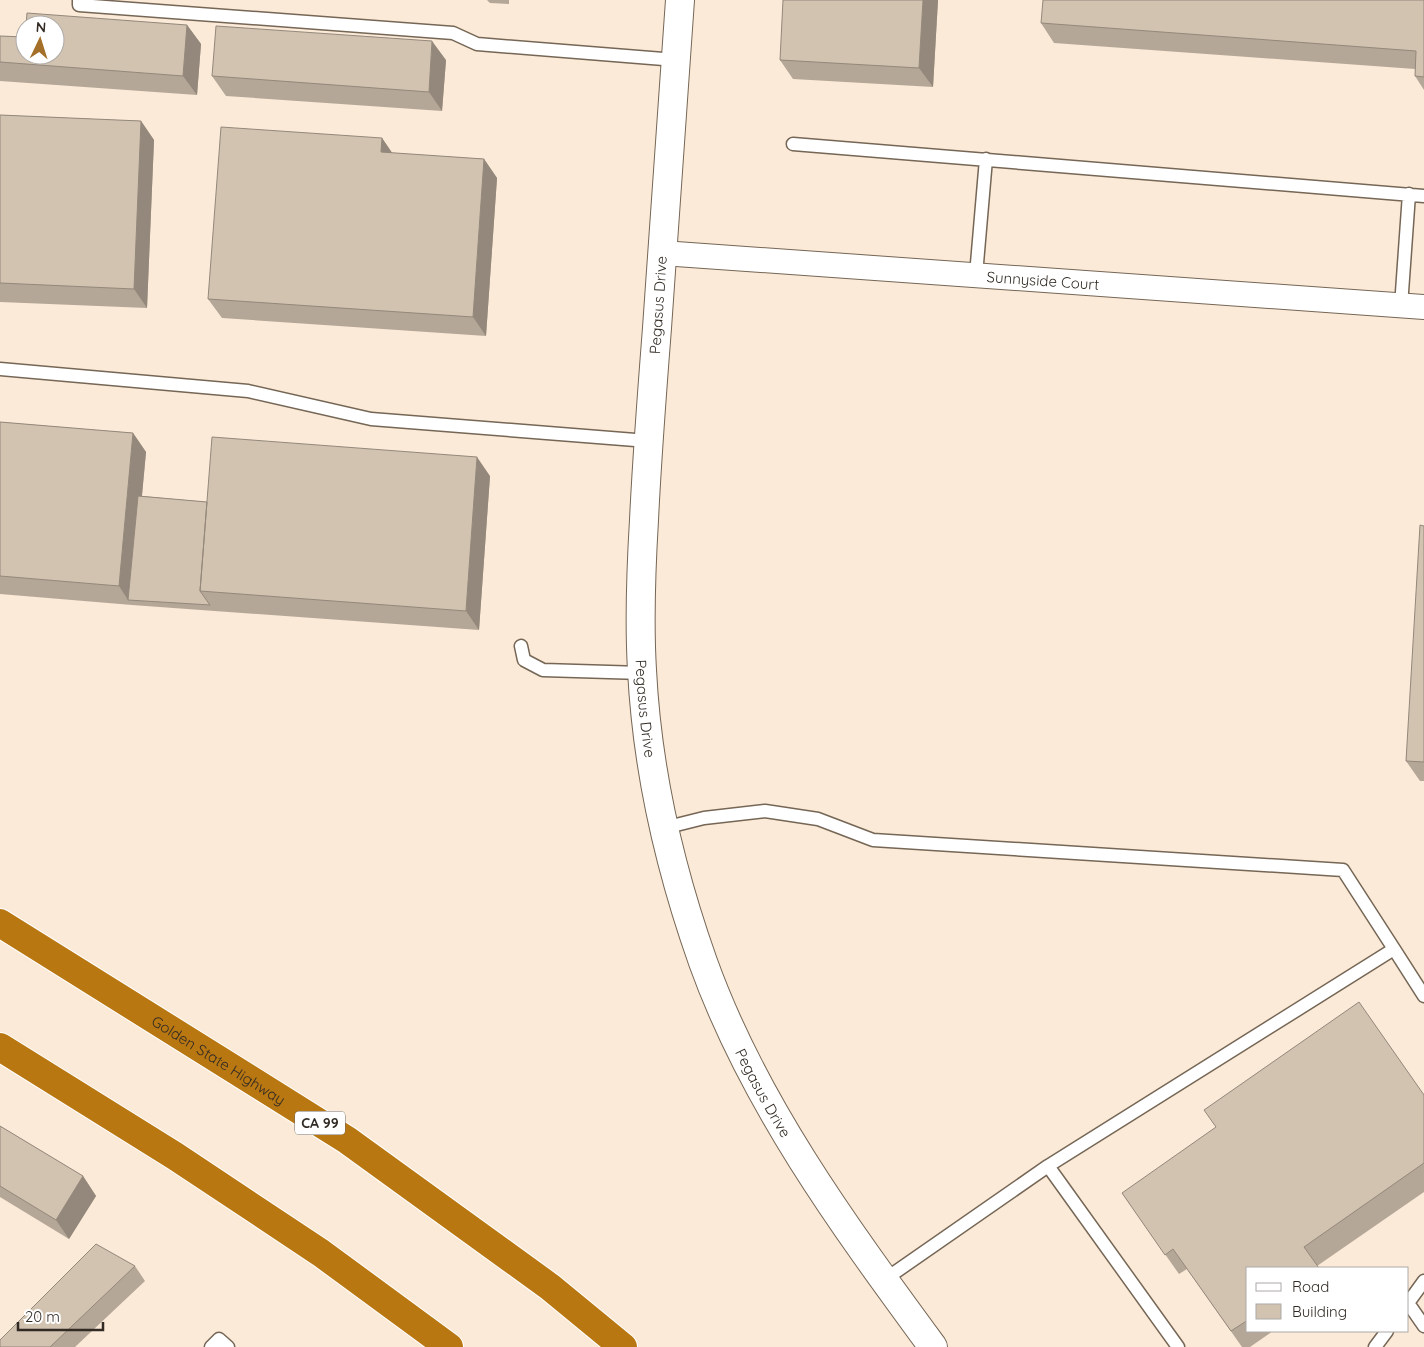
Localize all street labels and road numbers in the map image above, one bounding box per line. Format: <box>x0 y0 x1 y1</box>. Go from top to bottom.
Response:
street label: Pegasus Drive <box>645 255 671 355</box>
street label: Sunnyside Court <box>986 267 1100 293</box>
street label: Pegasus Drive <box>632 659 660 759</box>
street label: Golden State Highway <box>148 1011 289 1109</box>
street label: Pegasus Drive <box>732 1045 796 1141</box>
road number: CA 99 <box>295 1112 345 1134</box>

